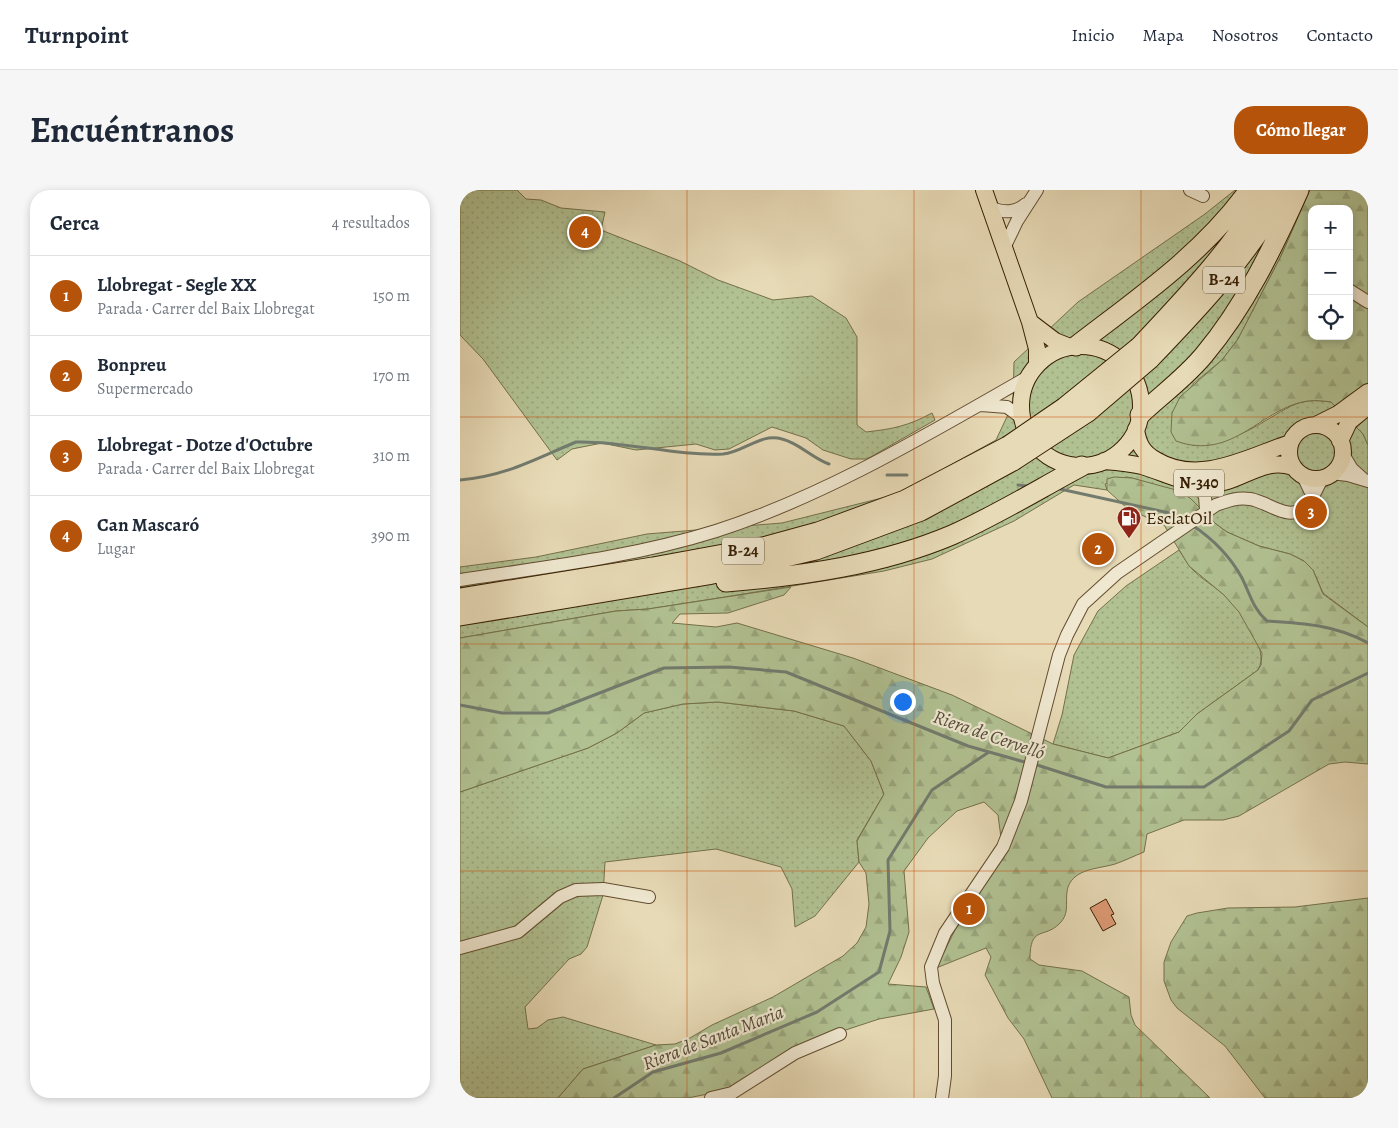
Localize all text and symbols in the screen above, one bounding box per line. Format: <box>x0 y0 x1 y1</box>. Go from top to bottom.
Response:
text: Turnpoint <box>25 19 129 51</box>
text: Inicio <box>1071 23 1114 47</box>
text: Mapa <box>1142 23 1184 47</box>
text: Nosotros <box>1212 23 1278 47</box>
text: Contacto <box>1306 23 1373 47</box>
text: Encuéntranos <box>30 106 234 154</box>
button: Cómo llegar <box>1234 106 1368 154</box>
map controls <box>1308 205 1353 340</box>
button: + <box>1308 205 1353 250</box>
text: Cerca <box>50 209 100 237</box>
text: 4 resultados <box>332 212 410 234</box>
pin: 4 <box>569 213 601 251</box>
button: − <box>1308 250 1353 295</box>
road number: B-24 <box>1203 266 1245 294</box>
text: Llobregat - Segle XX <box>97 272 257 298</box>
text: 1 <box>63 285 69 307</box>
text: 150 m <box>373 285 410 307</box>
button: locate <box>1308 295 1353 340</box>
text: Parada · Carrer del Baix Llobregat <box>97 298 315 320</box>
text: Bonpreu <box>97 352 166 378</box>
text: 2 <box>62 365 70 387</box>
text: 170 m <box>373 365 410 387</box>
text: Supermercado <box>97 378 193 400</box>
text: Llobregat - Dotze d'Octubre <box>97 432 313 458</box>
text: 3 <box>63 445 69 467</box>
text: 310 m <box>373 445 410 467</box>
text: Parada · Carrer del Baix Llobregat <box>97 458 315 480</box>
road number: N-340 <box>1174 470 1224 496</box>
pin: 3 <box>1295 493 1327 531</box>
fuel station icon: EsclatOil <box>1116 505 1142 539</box>
place label: EsclatOil <box>1146 506 1213 530</box>
text: Can Mascaró <box>97 512 199 538</box>
text: 4 <box>62 525 70 547</box>
text: 390 m <box>371 525 410 547</box>
pin: 2 <box>1082 530 1114 568</box>
text: Lugar <box>97 538 135 560</box>
road number: B-24 <box>722 538 764 564</box>
your location <box>890 689 916 715</box>
water label: Riera de Cervelló <box>930 704 1049 766</box>
pin: 1 <box>953 890 985 928</box>
water label: Riera de Santa Maria <box>639 999 787 1077</box>

